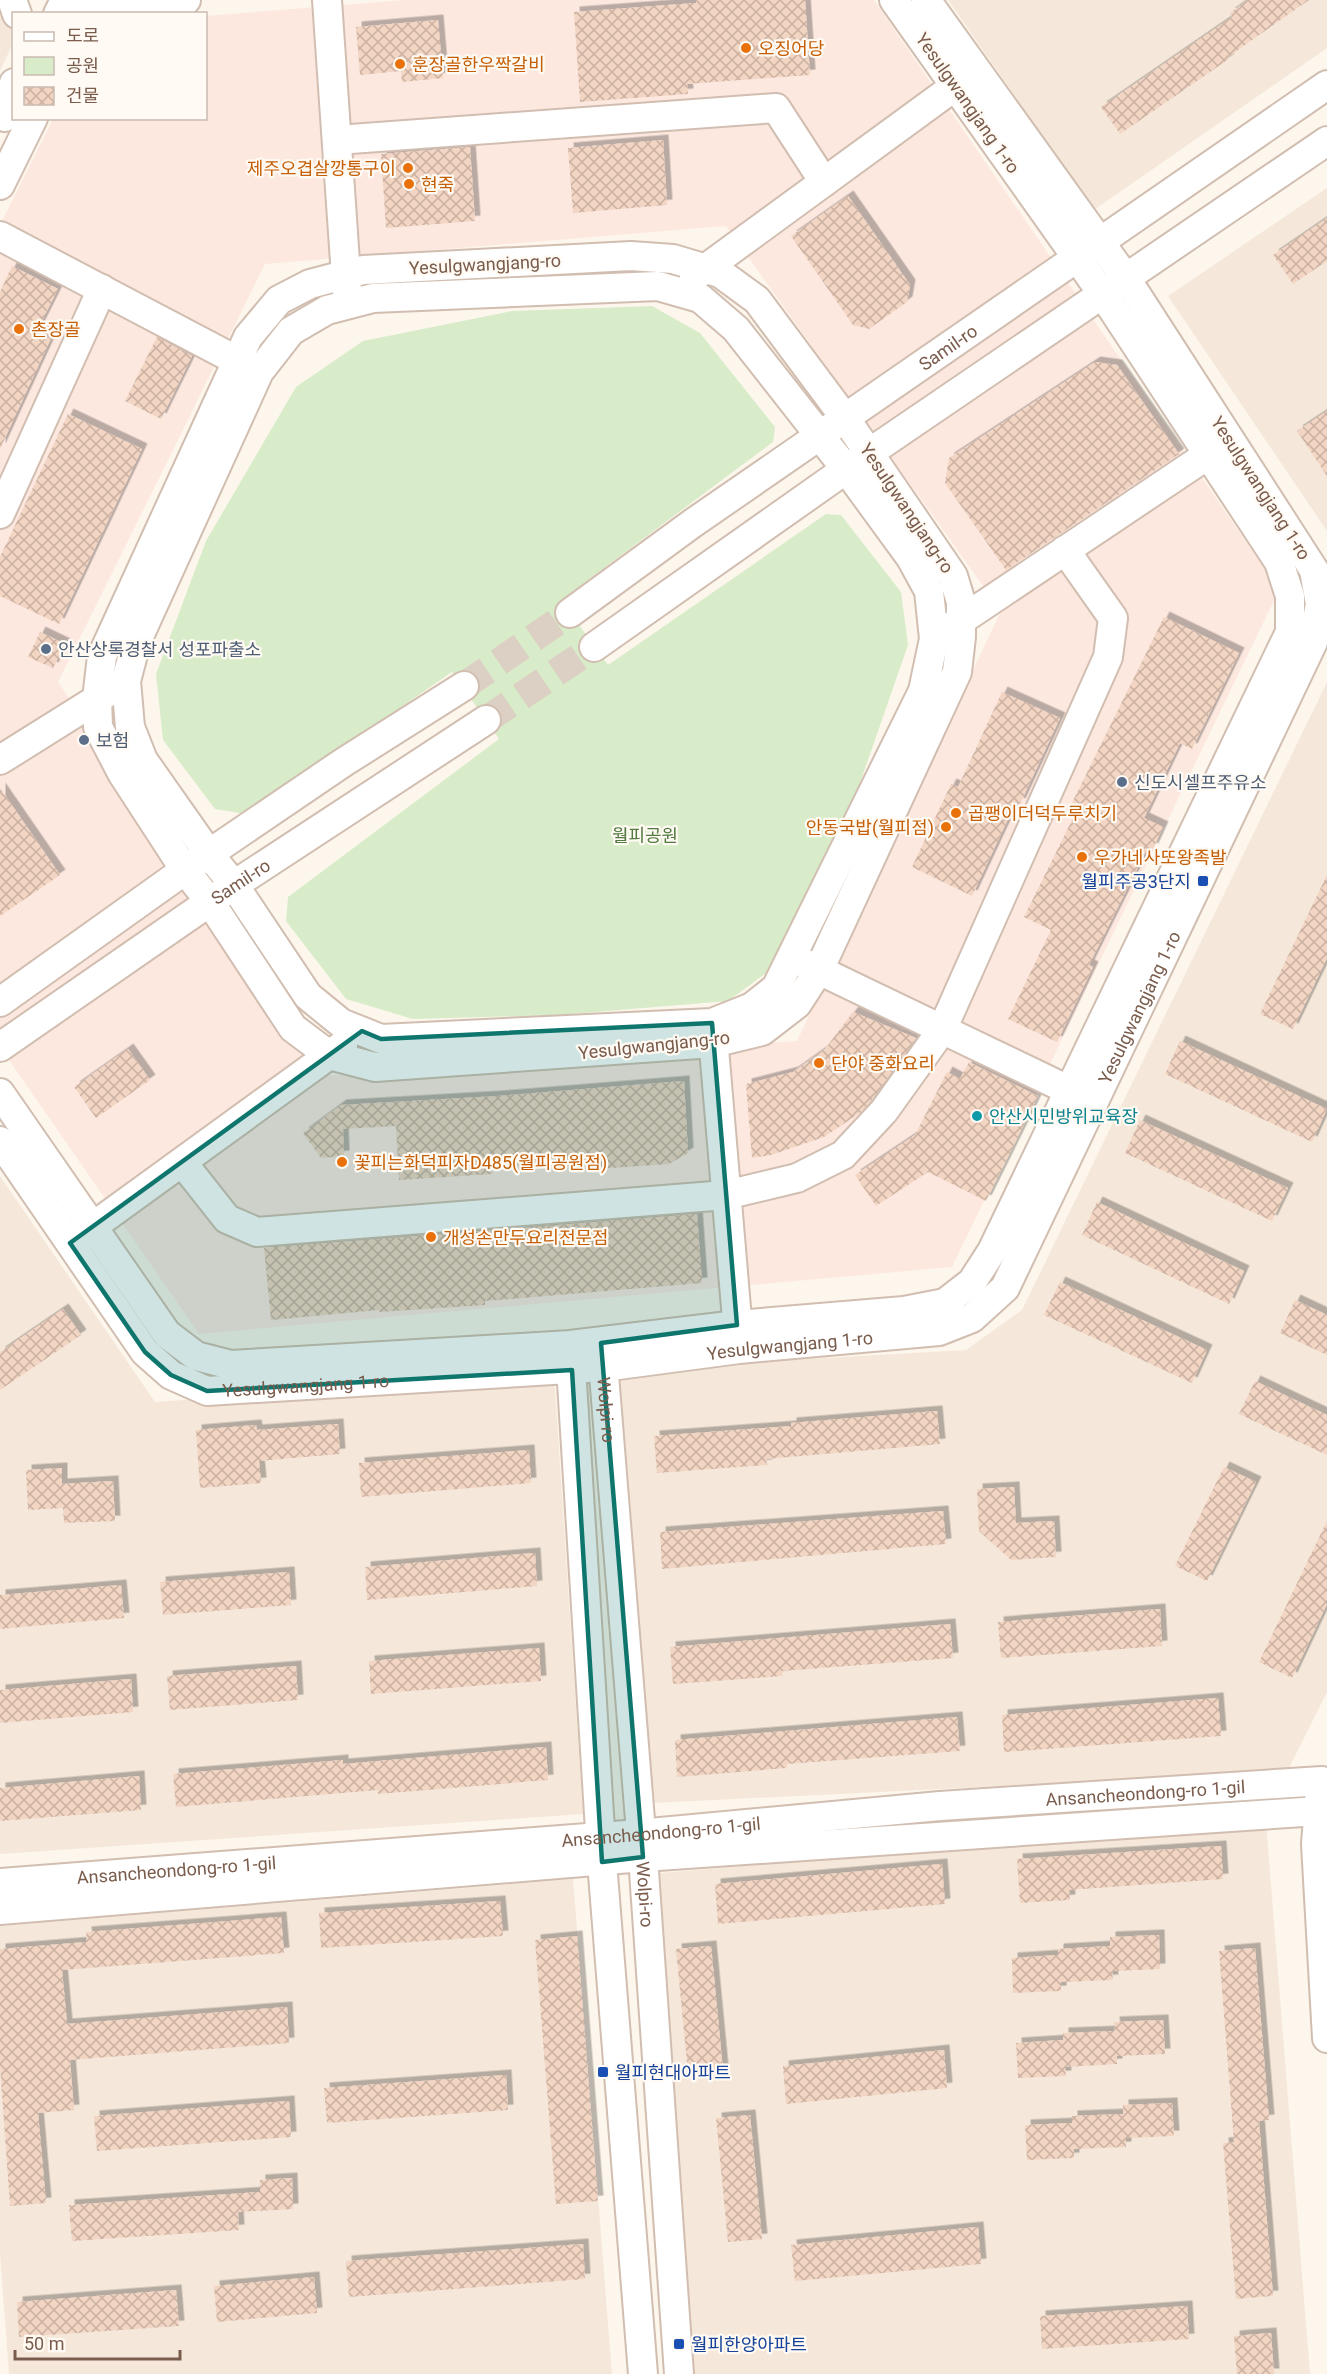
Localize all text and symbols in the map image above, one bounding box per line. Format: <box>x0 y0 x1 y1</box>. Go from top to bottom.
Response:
legend <box>12 12 207 120</box>
text: 도로 <box>66 25 99 46</box>
street label: Yesulgwangjang 1-ro <box>912 29 1024 177</box>
place label: 오징어당 <box>758 38 824 59</box>
marker: 오징어당 <box>739 41 753 55</box>
place label: 훈장골한우짝갈비 <box>412 54 544 75</box>
text: 공원 <box>66 55 99 76</box>
marker: 훈장골한우짝갈비 <box>393 57 407 71</box>
text: 건물 <box>66 85 99 106</box>
place label: 제주오겹살깡통구이 <box>247 158 396 179</box>
marker: 제주오겹살깡통구이 <box>401 161 415 175</box>
place label: 현죽 <box>421 174 454 195</box>
marker: 현죽 <box>402 177 416 191</box>
street label: Yesulgwangjang-ro <box>408 250 562 278</box>
place label: 촌장골 <box>31 319 81 340</box>
street label: Samil-ro <box>914 320 981 374</box>
marker: 촌장골 <box>12 322 26 336</box>
street label: Yesulgwangjang 1-ro <box>1207 412 1315 564</box>
street label: Yesulgwangjang-ro <box>856 439 958 577</box>
place label: 안산상록경찰서 성포파출소 <box>58 639 261 660</box>
marker: 안산상록경찰서 성포파출소 <box>39 642 53 656</box>
place label: 보험 <box>96 730 129 751</box>
marker: 보험 <box>77 733 91 747</box>
place label: 신도시셀프주유소 <box>1134 772 1266 793</box>
marker: 신도시셀프주유소 <box>1115 775 1129 789</box>
place label: 곱팽이더덕두루치기 <box>968 803 1117 824</box>
marker: 곱팽이더덕두루치기 <box>949 806 963 820</box>
place label: 안동국밥(월피점) <box>806 817 934 839</box>
marker: 안동국밥(월피점) <box>939 820 953 834</box>
park label: 월피공원 <box>612 825 678 846</box>
place label: 우가네사또왕족발 <box>1094 847 1226 868</box>
marker: 우가네사또왕족발 <box>1075 850 1089 864</box>
street label: Samil-ro <box>207 854 274 908</box>
place label: 월피주공3단지 <box>1082 871 1191 892</box>
marker: 월피주공3단지 <box>1196 874 1210 888</box>
street label: Yesulgwangjang 1-ro <box>1093 927 1184 1087</box>
street label: Yesulgwangjang-ro <box>577 1027 731 1063</box>
place label: 단야 중화요리 <box>831 1053 935 1074</box>
marker: 단야 중화요리 <box>812 1056 826 1070</box>
place label: 안산시민방위교육장 <box>989 1106 1138 1127</box>
marker: 안산시민방위교육장 <box>970 1109 984 1123</box>
place label: 꽃피는화덕피자D485(월피공원점) <box>354 1152 607 1174</box>
marker: 꽃피는화덕피자D485(월피공원점) <box>335 1155 349 1169</box>
place label: 개성손만두요리전문점 <box>443 1227 609 1248</box>
marker: 개성손만두요리전문점 <box>424 1230 438 1244</box>
street label: Yesulgwangjang 1-ro <box>705 1326 874 1364</box>
street label: Yesulgwangjang 1-ro <box>222 1369 390 1401</box>
street label: Wolpi-ro <box>594 1376 620 1444</box>
street label: Ansancheondong-ro 1-gil <box>1045 1776 1246 1810</box>
street label: Ansancheondong-ro 1-gil <box>561 1812 762 1850</box>
street label: Ansancheondong-ro 1-gil <box>76 1851 277 1888</box>
street label: Wolpi-ro <box>633 1861 658 1928</box>
place label: 월피현대아파트 <box>615 2062 731 2083</box>
marker: 월피현대아파트 <box>596 2065 610 2079</box>
scale bar <box>15 2323 180 2361</box>
text: 50 m <box>24 2333 64 2354</box>
place label: 월피한양아파트 <box>691 2334 807 2355</box>
marker: 월피한양아파트 <box>672 2337 686 2351</box>

